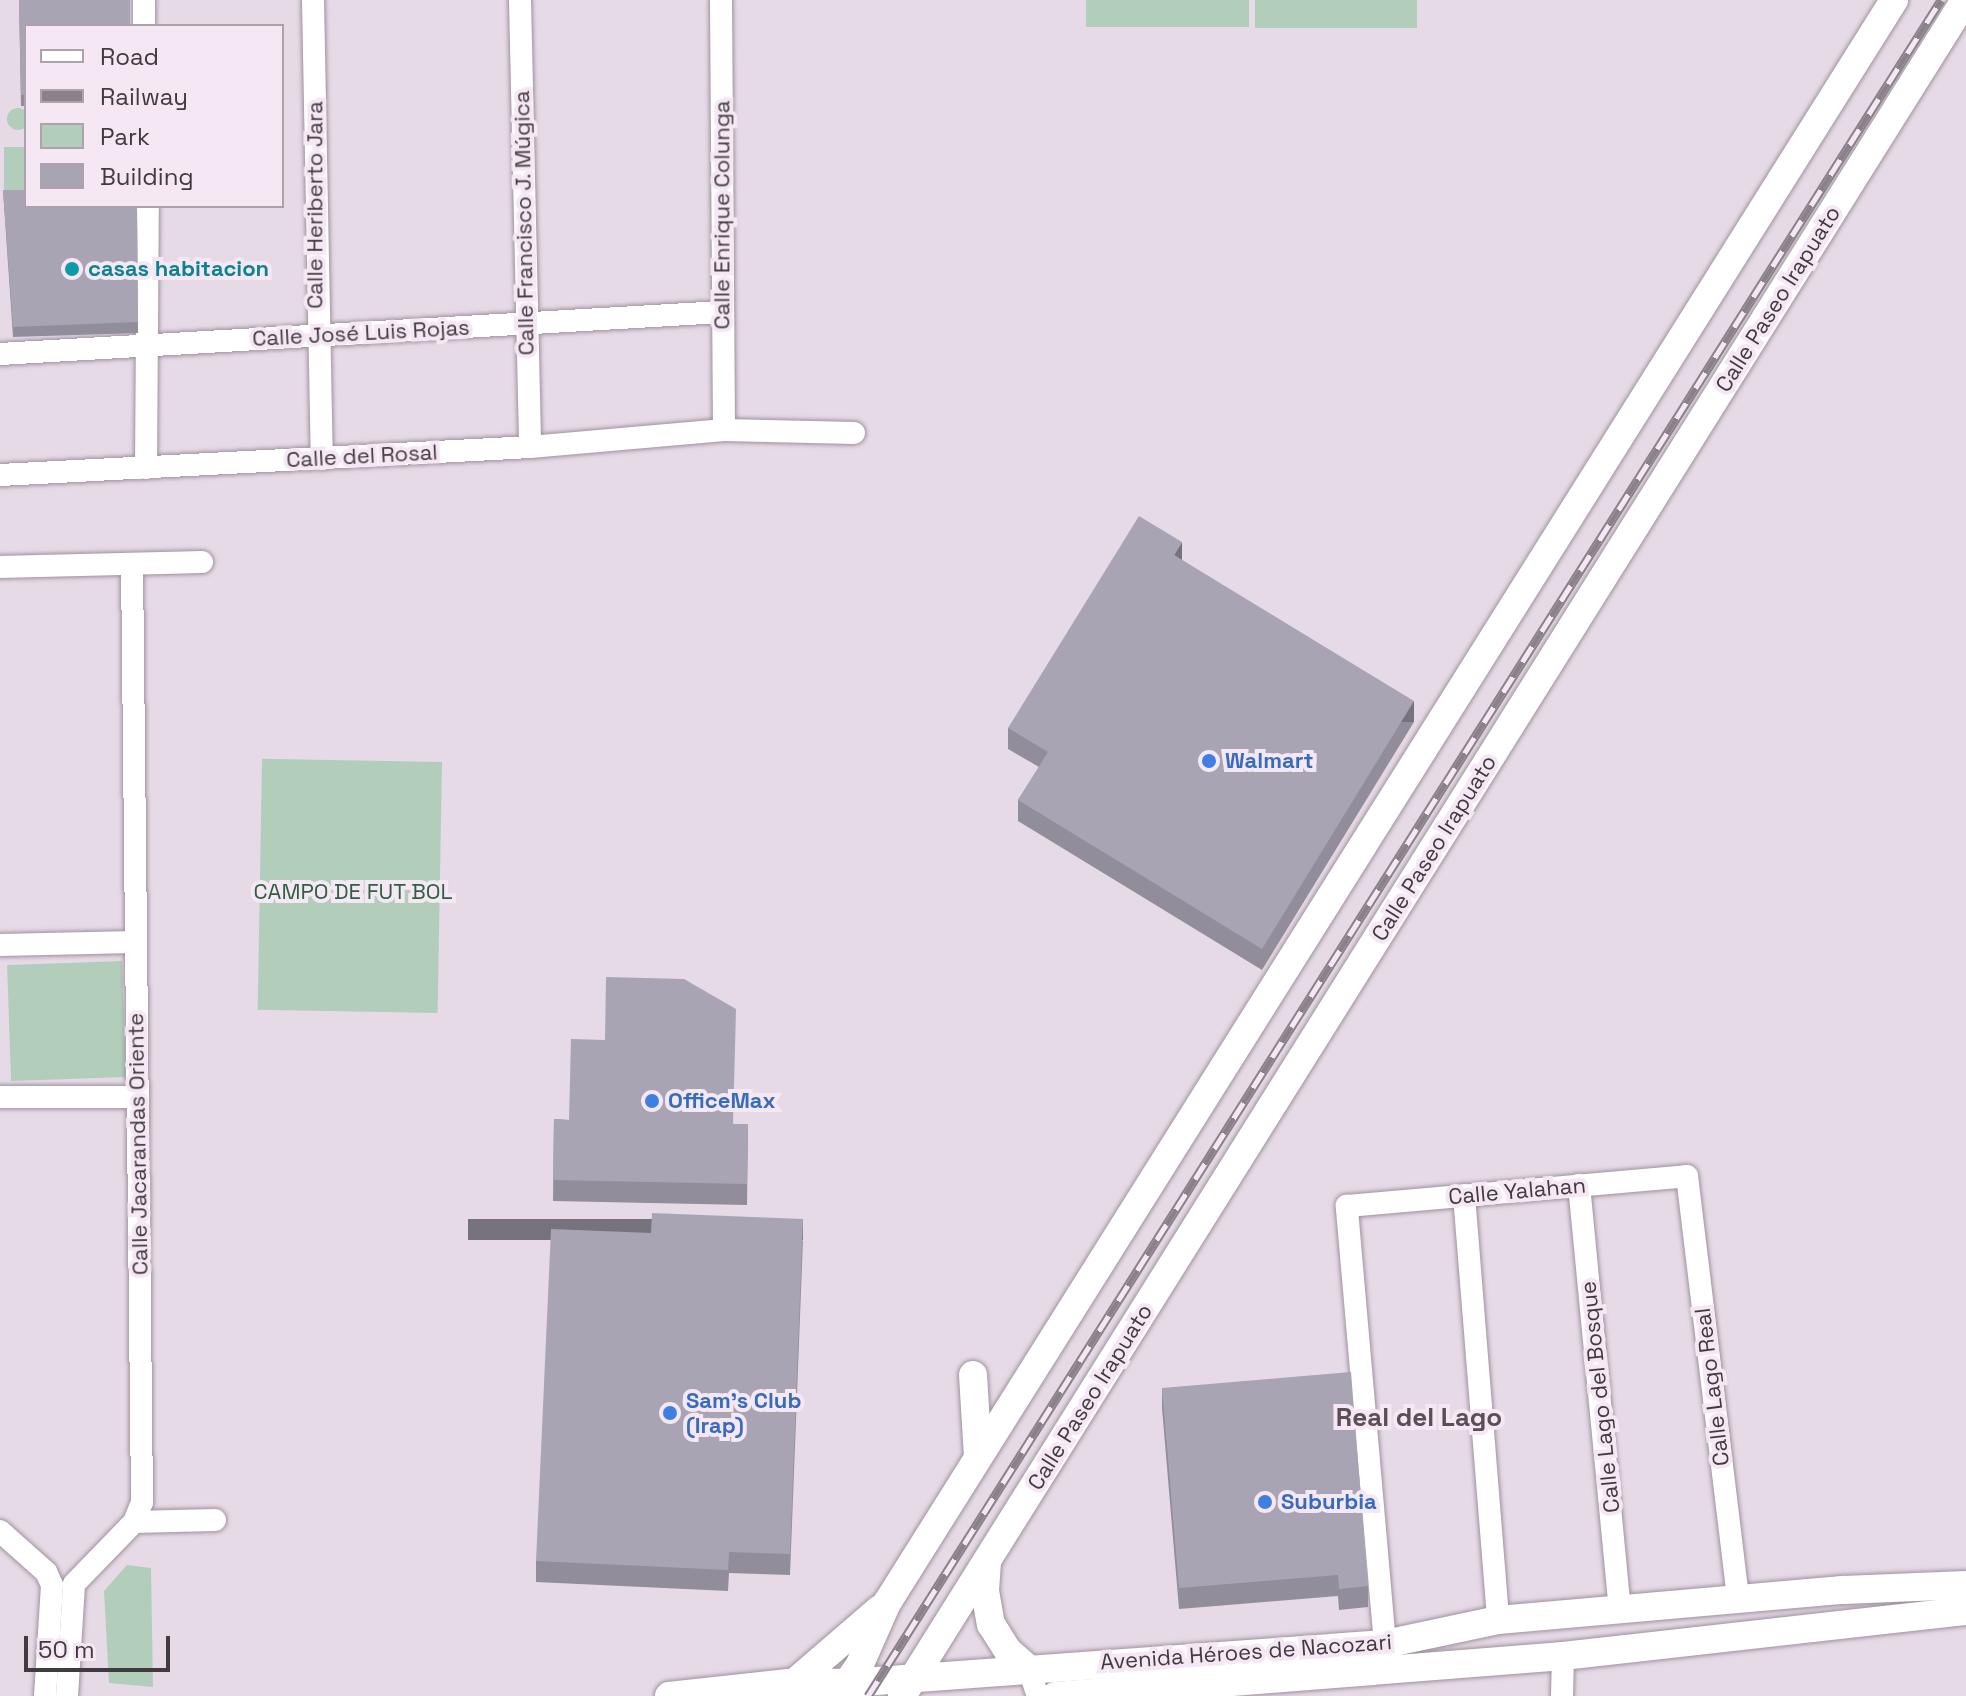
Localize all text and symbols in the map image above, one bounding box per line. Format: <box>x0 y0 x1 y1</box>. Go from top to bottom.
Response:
legend <box>24 24 284 208</box>
text: Road <box>100 41 159 72</box>
text: Railway <box>100 81 188 112</box>
street label: Calle Francisco J. Múgica <box>508 90 540 356</box>
street label: Calle Heriberto Jara <box>302 101 328 309</box>
street label: Calle Enrique Colunga <box>709 101 735 329</box>
text: Park <box>100 121 150 152</box>
text: Building <box>100 161 194 192</box>
street label: Calle Paseo Irapuato <box>1710 201 1846 397</box>
place label: casas habitacion <box>88 256 269 282</box>
marker: casas habitacion <box>63 260 81 278</box>
street label: Calle José Luis Rojas <box>252 314 470 352</box>
street label: Calle del Rosal <box>286 439 438 473</box>
place label: Walmart <box>1225 748 1313 774</box>
street label: Calle Paseo Irapuato <box>1366 750 1502 946</box>
marker: Walmart <box>1200 752 1218 770</box>
park label: CAMPO DE FUT BOL <box>253 879 453 905</box>
street label: Calle Jacarandas Oriente <box>123 1013 153 1275</box>
place label: OfficeMax <box>668 1088 776 1114</box>
marker: OfficeMax <box>643 1092 661 1110</box>
street label: Calle Yalahan <box>1447 1172 1587 1210</box>
street label: Calle Lago del Bosque <box>1575 1280 1625 1514</box>
street label: Calle Paseo Irapuato <box>1022 1299 1158 1495</box>
street label: Calle Lago Real <box>1689 1307 1735 1467</box>
place label: Sam's Club (Irap) <box>686 1387 801 1438</box>
district label: Real del Lago <box>1336 1402 1502 1434</box>
marker: Sam's Club (Irap) <box>661 1404 679 1422</box>
place label: Suburbia <box>1281 1489 1377 1515</box>
marker: Suburbia <box>1256 1493 1274 1511</box>
scale bar <box>28 1620 174 1670</box>
street label: Avenida Héroes de Nacozari <box>1099 1629 1393 1675</box>
text: 50 m <box>38 1634 95 1665</box>

